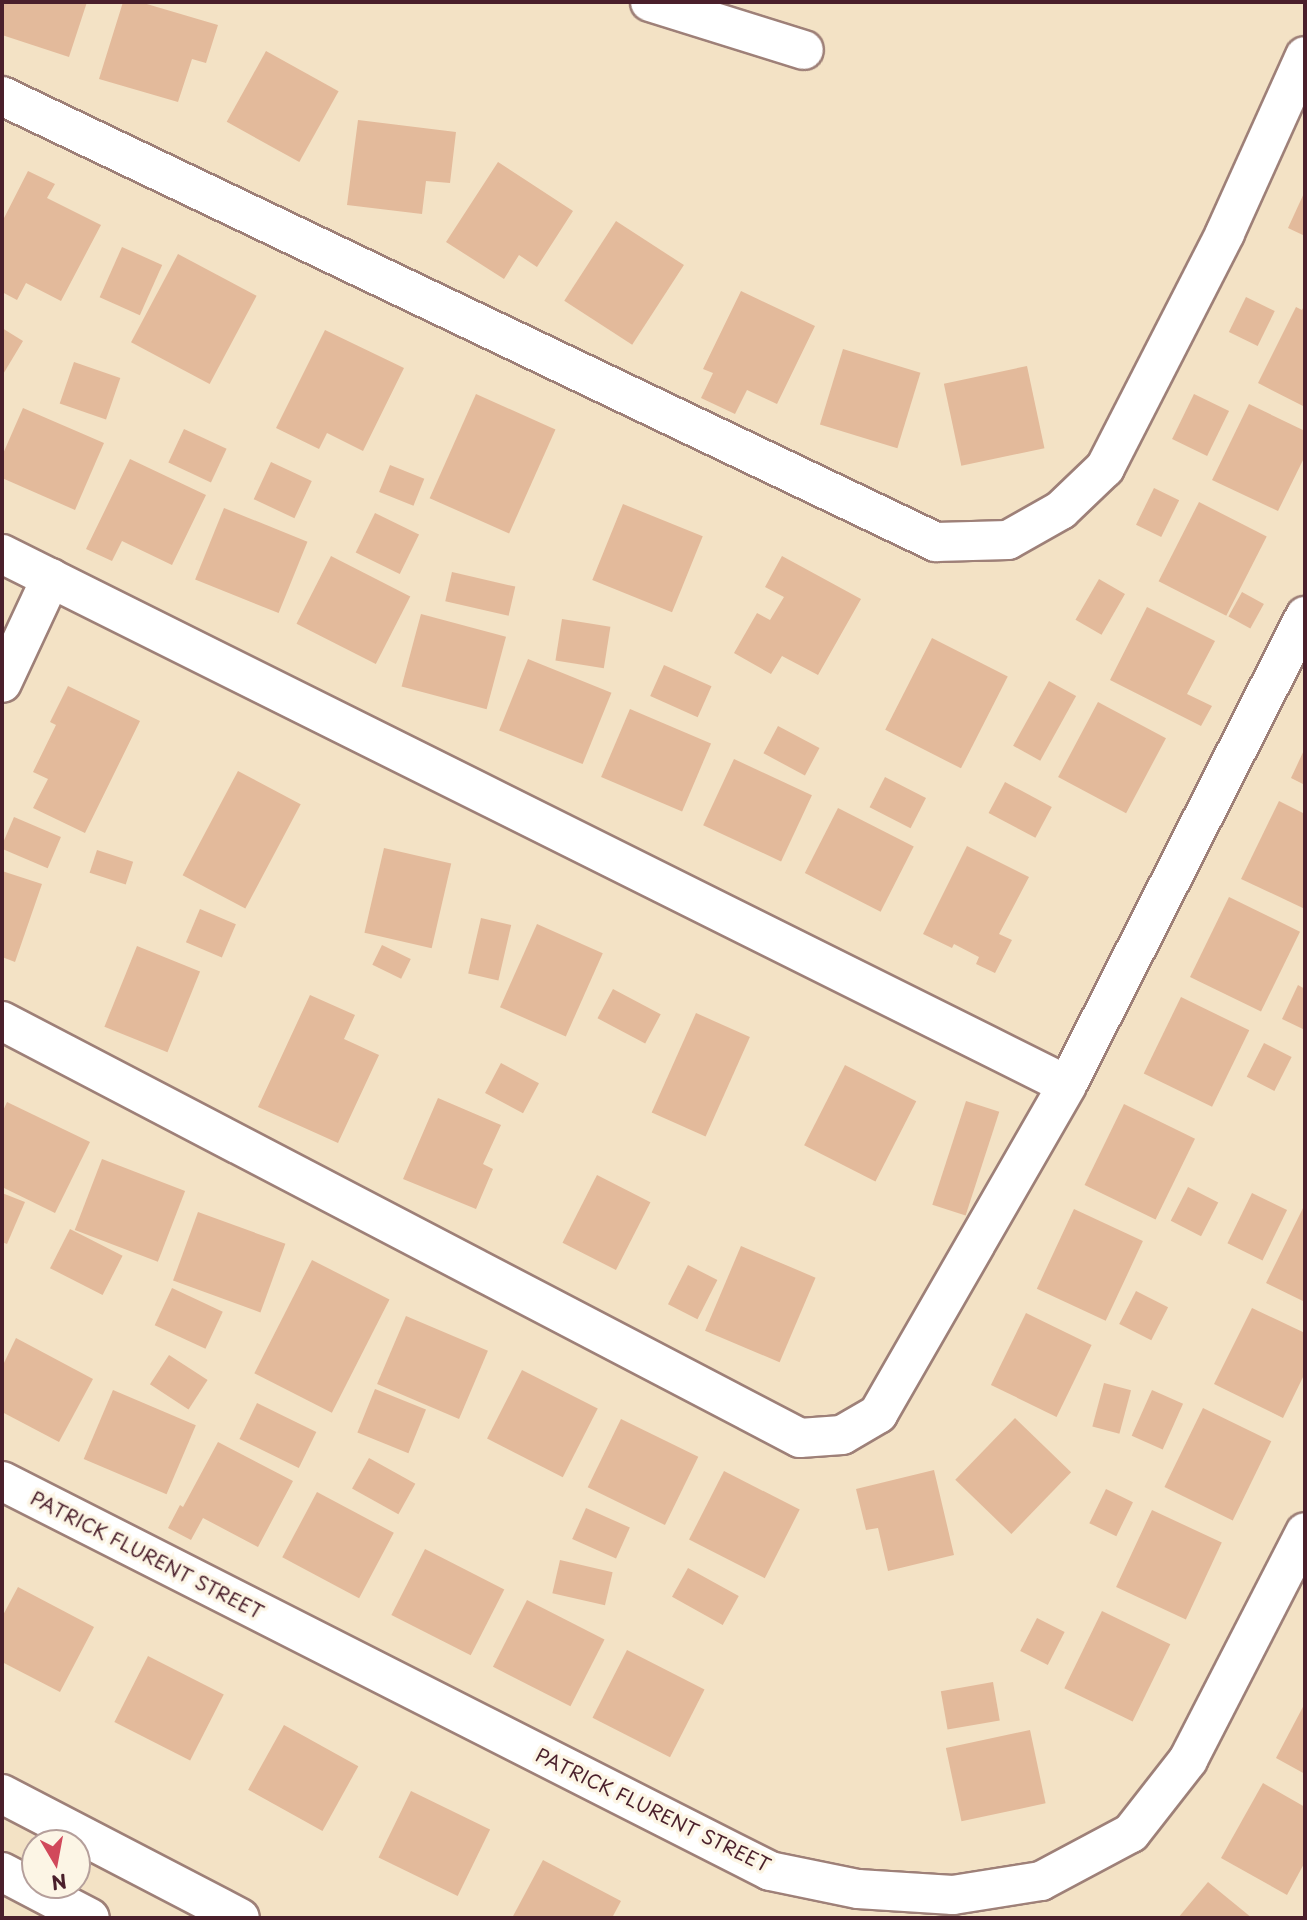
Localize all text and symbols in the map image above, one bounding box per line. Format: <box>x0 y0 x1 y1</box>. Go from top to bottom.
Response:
street label: PATRICK FLURENT STREET <box>26 1486 268 1624</box>
street label: PATRICK FLURENT STREET <box>531 1743 775 1877</box>
north arrow <box>21 1829 91 1899</box>
text: N <box>49 1868 69 1898</box>

